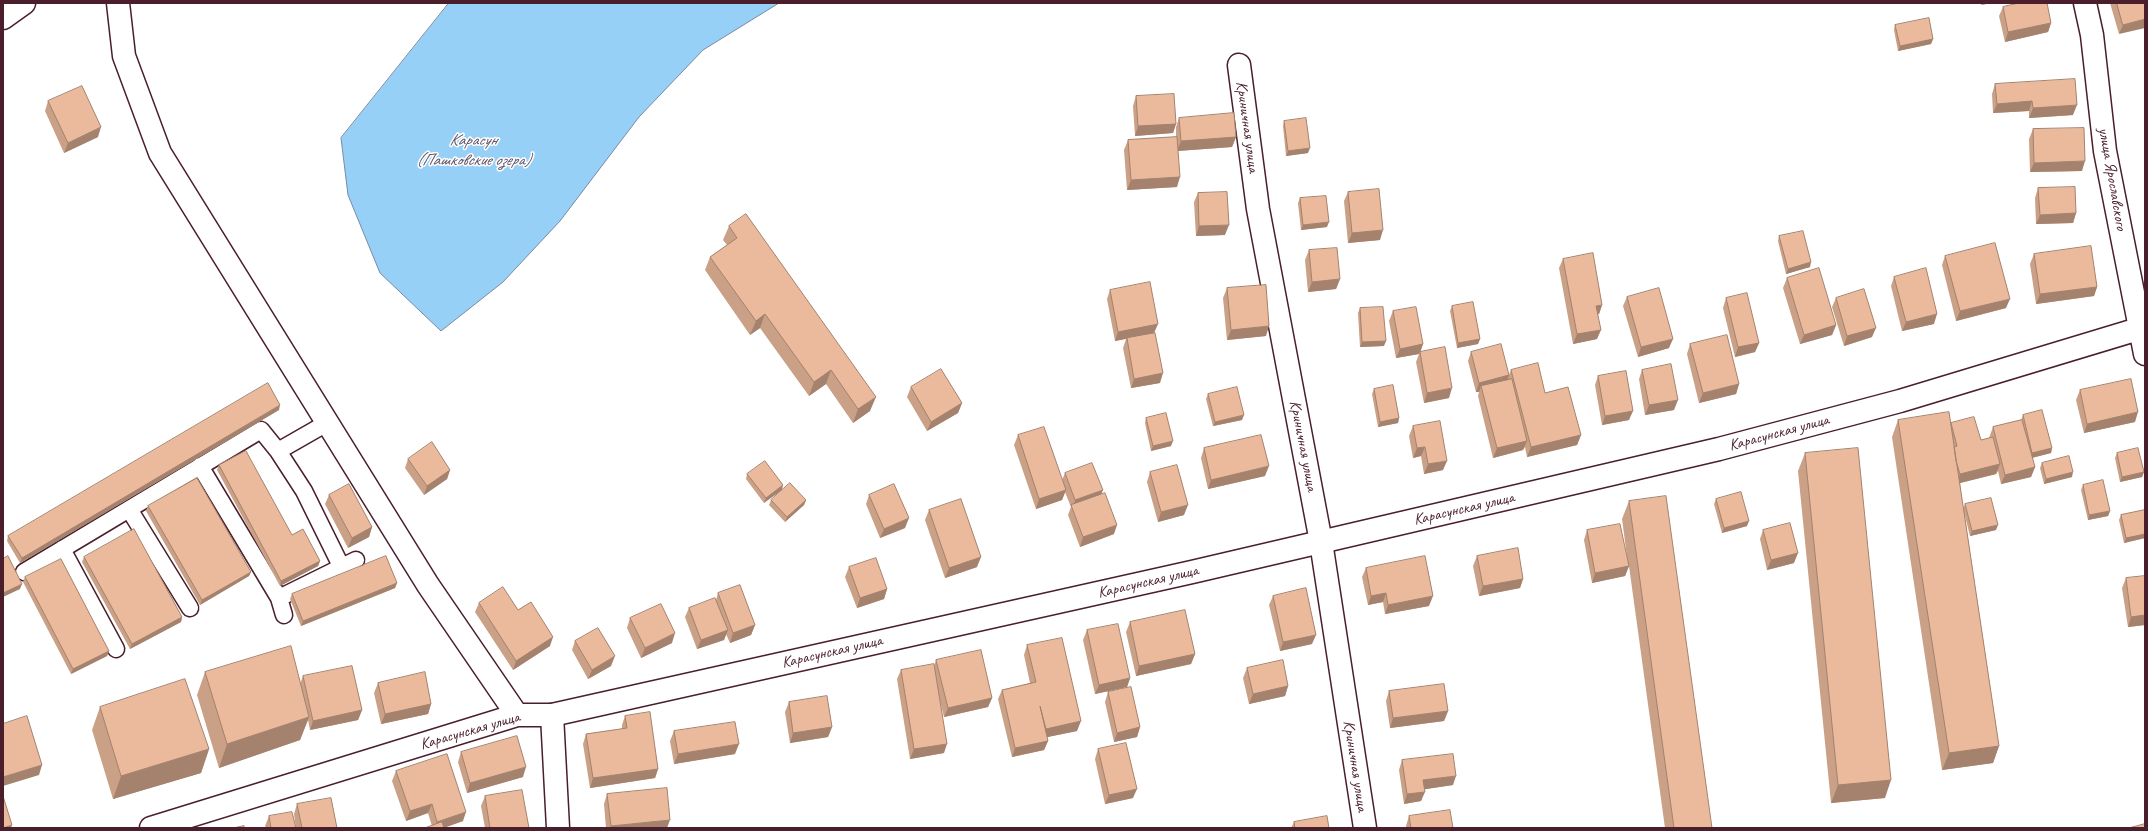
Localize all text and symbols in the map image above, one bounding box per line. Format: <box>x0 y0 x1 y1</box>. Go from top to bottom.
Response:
street label: Криничная улица <box>1231 80 1263 174</box>
street label: улица Ярославского <box>2094 126 2130 232</box>
water label: Карасун (Пашковские озера) <box>416 131 530 171</box>
street label: Криничная улица <box>1285 399 1321 493</box>
street label: Карасунская улица <box>1727 410 1831 456</box>
street label: Карасунская улица <box>1412 488 1516 530</box>
street label: Карасунская улица <box>1096 561 1200 603</box>
street label: Карасунская улица <box>780 631 884 673</box>
street label: Карасунская улица <box>418 708 522 754</box>
street label: Криничная улица <box>1338 719 1372 813</box>

